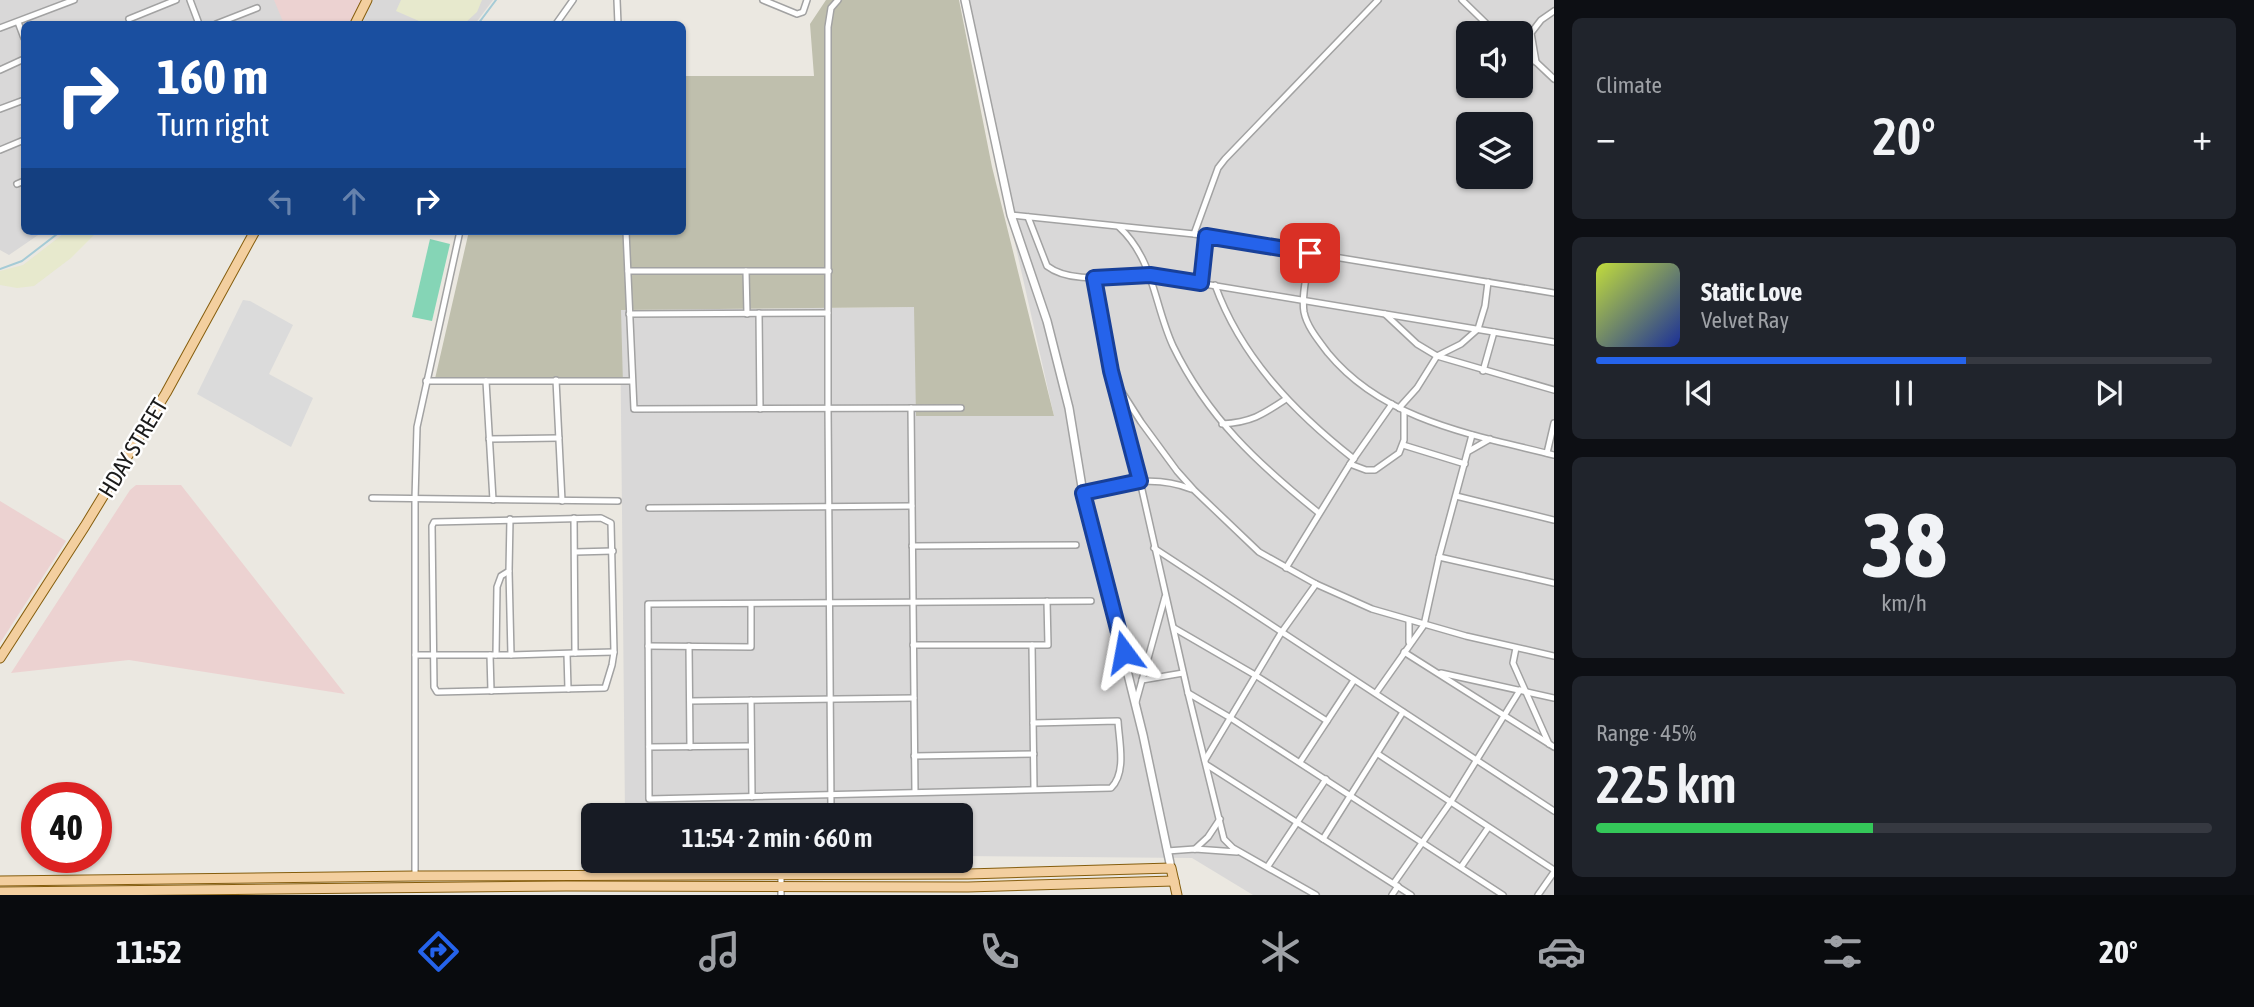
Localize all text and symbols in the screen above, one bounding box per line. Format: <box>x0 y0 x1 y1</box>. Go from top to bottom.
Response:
map controls <box>1456 21 1533 189</box>
button: sound <box>1456 21 1533 98</box>
text: 160 m <box>157 48 268 104</box>
icon: right <box>42 49 133 140</box>
text: Climate <box>1596 72 1662 98</box>
text: Turn right <box>157 106 270 143</box>
text: 20° <box>1872 106 1936 166</box>
button: layers <box>1456 112 1533 189</box>
text: − <box>1596 115 1616 158</box>
text: + <box>2192 115 2212 158</box>
icon: left <box>262 182 300 220</box>
icon: ahead <box>335 182 373 220</box>
icon: right <box>408 182 446 220</box>
pin <box>1280 223 1340 283</box>
icon: arrive <box>1291 234 1329 272</box>
text: Static Love <box>1701 277 1802 307</box>
text: Velvet Ray <box>1701 307 1789 333</box>
icon: previous <box>1680 374 1718 412</box>
icon: pause <box>1885 374 1923 412</box>
icon: next <box>2090 374 2128 412</box>
street label: HDAY STREET <box>93 394 173 502</box>
text: 38 <box>1861 492 1947 596</box>
text: km/h <box>1881 590 1927 616</box>
position arrow <box>1087 615 1161 689</box>
text: Range · 45% <box>1596 720 1696 746</box>
text: 225 km <box>1596 754 1737 814</box>
speed limit sign: 40 <box>21 782 112 873</box>
text: 11:54 · 2 min · 660 m <box>682 823 872 853</box>
icon: directions <box>414 927 463 976</box>
icon: music <box>695 927 744 976</box>
icon: phone <box>975 927 1024 976</box>
icon: climate <box>1256 927 1305 976</box>
icon: car <box>1537 927 1586 976</box>
icon: filters <box>1818 927 1867 976</box>
text: 11:52 <box>116 933 182 970</box>
text: 20° <box>2099 933 2138 970</box>

